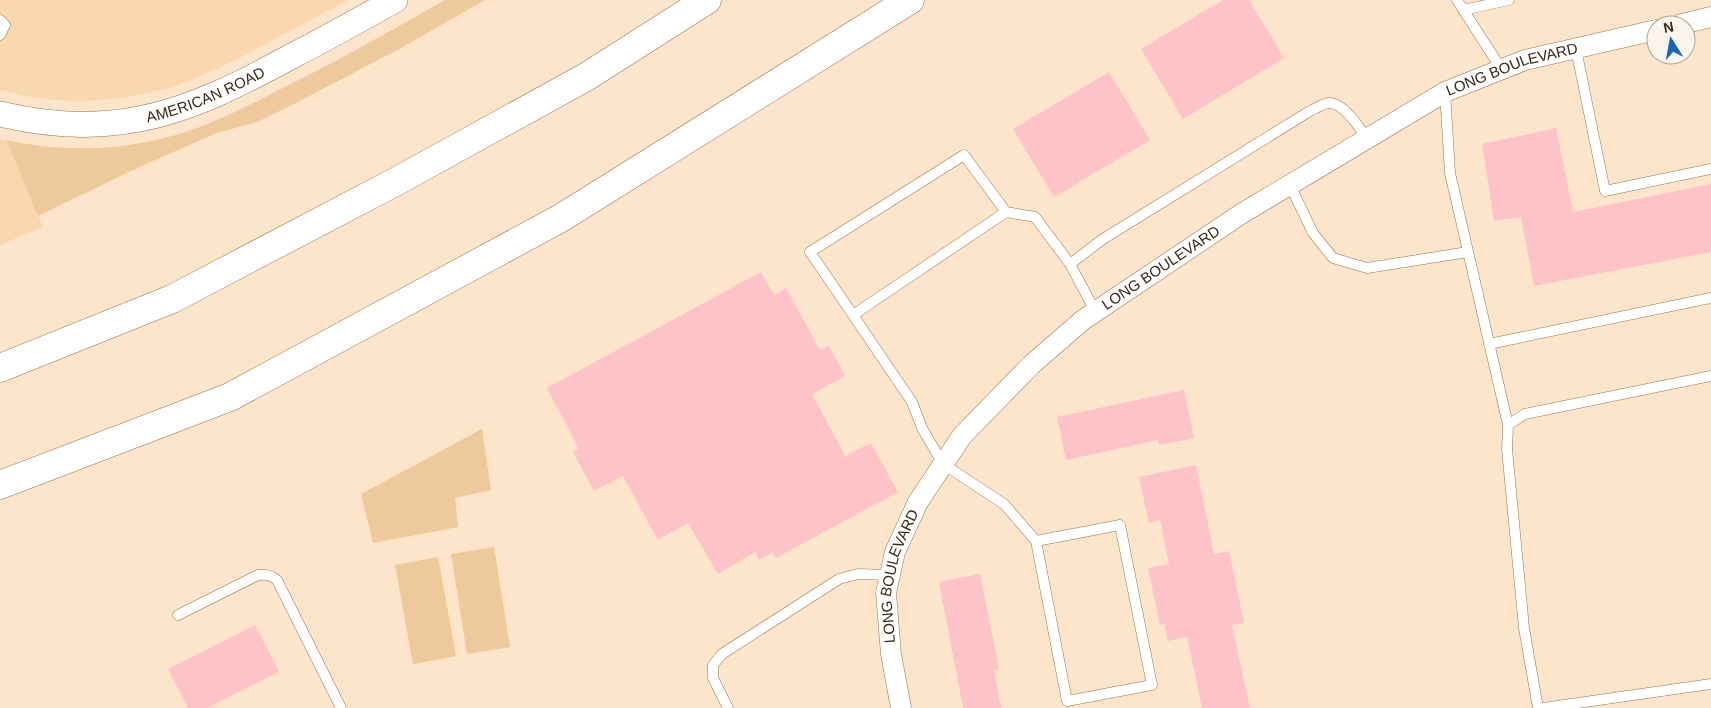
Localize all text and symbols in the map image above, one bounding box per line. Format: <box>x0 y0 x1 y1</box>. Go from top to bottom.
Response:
north arrow <box>1646 15 1696 65</box>
text: N <box>1662 18 1675 36</box>
street label: LONG BOULEVARD <box>1443 39 1579 99</box>
street label: AMERICAN ROAD <box>144 63 268 125</box>
street label: LONG BOULEVARD <box>1098 222 1223 313</box>
street label: LONG BOULEVARD <box>876 506 922 644</box>

